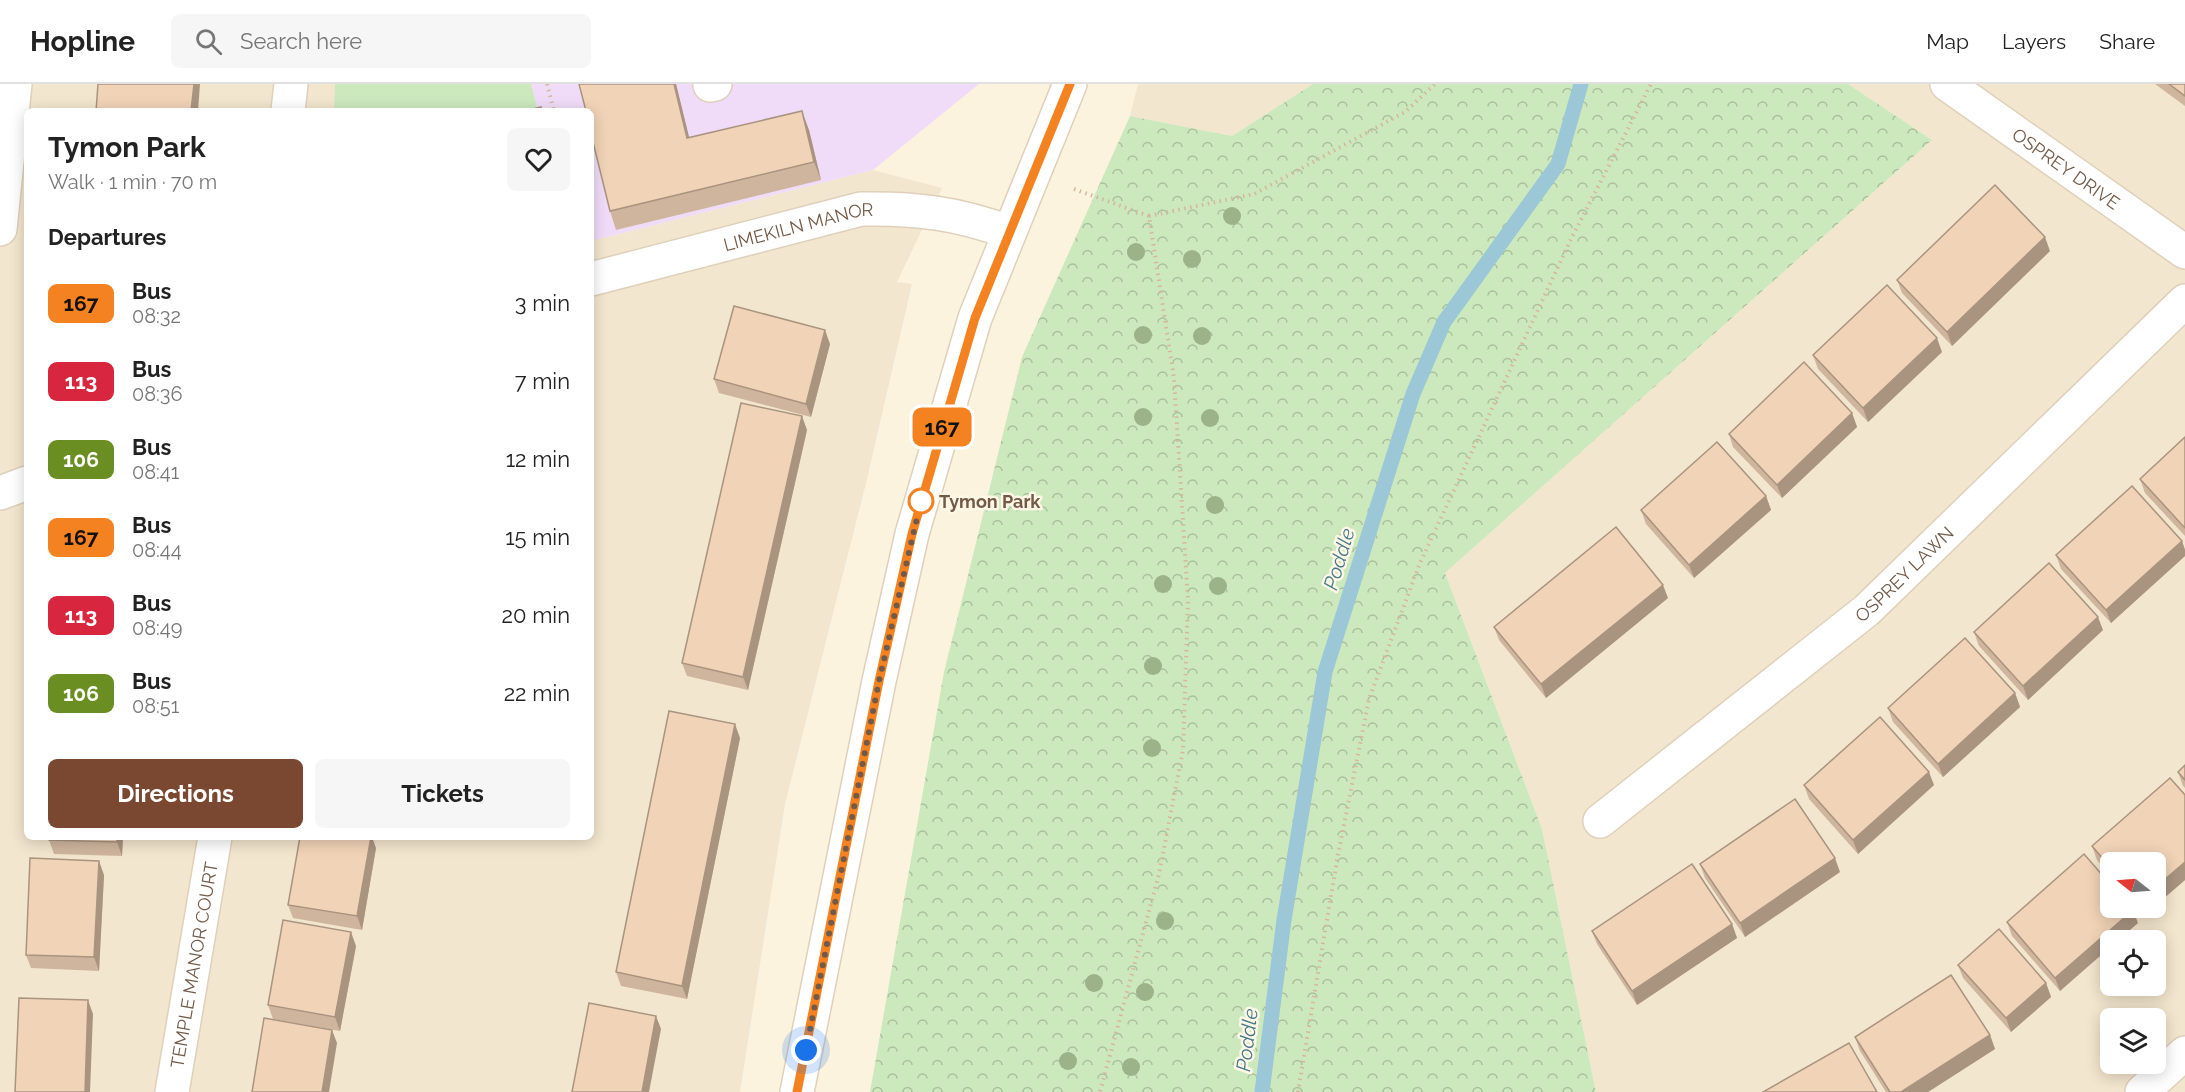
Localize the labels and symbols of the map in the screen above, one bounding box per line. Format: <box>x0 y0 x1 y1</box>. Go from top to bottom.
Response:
street label: OSPREY DRIVE <box>2009 123 2124 213</box>
street label: LIMEKILN MANOR <box>721 198 874 255</box>
line badge: 167 <box>908 408 976 446</box>
marker: Tymon Park <box>908 488 934 514</box>
place label: Tymon Park <box>939 491 1041 512</box>
street label: OSPREY LAWN <box>1851 522 1957 626</box>
water label: Poddle <box>1318 525 1360 593</box>
north arrow <box>2100 852 2166 918</box>
street label: TEMPLE MANOR COURT <box>166 860 221 1069</box>
water label: Poddle <box>1231 1007 1263 1073</box>
your location <box>791 1035 821 1065</box>

